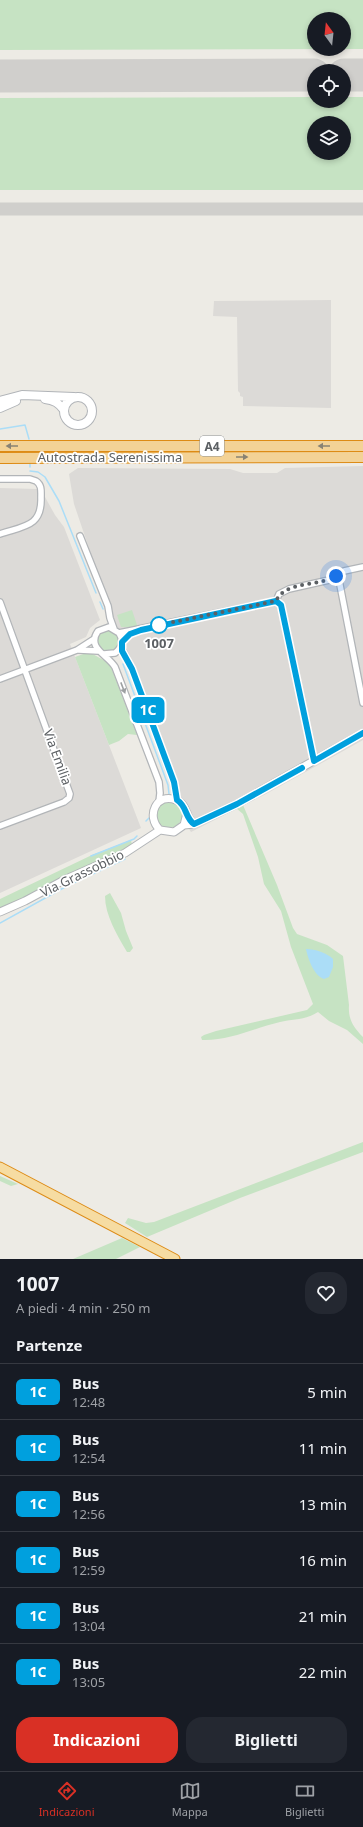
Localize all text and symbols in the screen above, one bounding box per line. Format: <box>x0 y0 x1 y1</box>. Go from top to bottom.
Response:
north arrow <box>307 12 351 56</box>
map controls <box>307 12 351 160</box>
button: locate <box>307 64 351 108</box>
button: layers <box>307 116 351 160</box>
road number: A4 <box>200 436 224 456</box>
one-way arrow <box>5 443 18 449</box>
one-way arrow <box>317 443 330 449</box>
street label: Autostrada Serenissima <box>38 448 182 466</box>
one-way arrow <box>236 454 249 460</box>
your location <box>326 566 346 586</box>
marker: 1007 <box>150 616 168 634</box>
place label: 1007 <box>144 634 174 652</box>
one-way arrow <box>120 682 126 694</box>
line badge: 1C <box>130 697 166 723</box>
text: 1C <box>140 700 157 719</box>
street label: Via Emilia <box>40 726 76 788</box>
street label: Via Grassobbio <box>37 845 127 901</box>
text: 1007 <box>16 1271 59 1297</box>
button: heart <box>305 1272 347 1314</box>
text: A piedi · 4 min · 250 m <box>16 1299 150 1317</box>
text: Partenze <box>16 1335 83 1355</box>
text: Bus <box>72 1373 99 1393</box>
text: 1C <box>30 1382 47 1401</box>
text: 5 min <box>307 1382 347 1402</box>
text: 12:48 <box>72 1393 105 1411</box>
text: Bus <box>72 1429 99 1449</box>
text: 1C <box>30 1438 47 1457</box>
text: 11 min <box>299 1438 347 1458</box>
text: 12:54 <box>72 1449 105 1467</box>
text: Bus <box>72 1485 99 1505</box>
text: 1C <box>30 1494 47 1513</box>
text: 13 min <box>299 1494 347 1514</box>
text: 12:56 <box>72 1505 105 1523</box>
text: Bus <box>72 1541 99 1561</box>
text: 1C <box>30 1550 47 1569</box>
text: 16 min <box>299 1550 347 1570</box>
text: 12:59 <box>72 1561 105 1579</box>
text: Bus <box>72 1597 99 1617</box>
text: 1C <box>30 1606 47 1625</box>
text: 21 min <box>299 1606 347 1626</box>
text: 13:04 <box>72 1617 105 1635</box>
text: Bus <box>72 1653 99 1673</box>
text: 1C <box>30 1662 47 1681</box>
text: 22 min <box>299 1662 347 1682</box>
text: 13:05 <box>72 1673 105 1691</box>
button: Indicazioni <box>16 1717 178 1763</box>
button: Biglietti <box>186 1717 347 1763</box>
tab: Indicazioni <box>39 1780 95 1819</box>
tab: Mappa <box>172 1780 208 1819</box>
tab: Biglietti <box>285 1780 324 1819</box>

